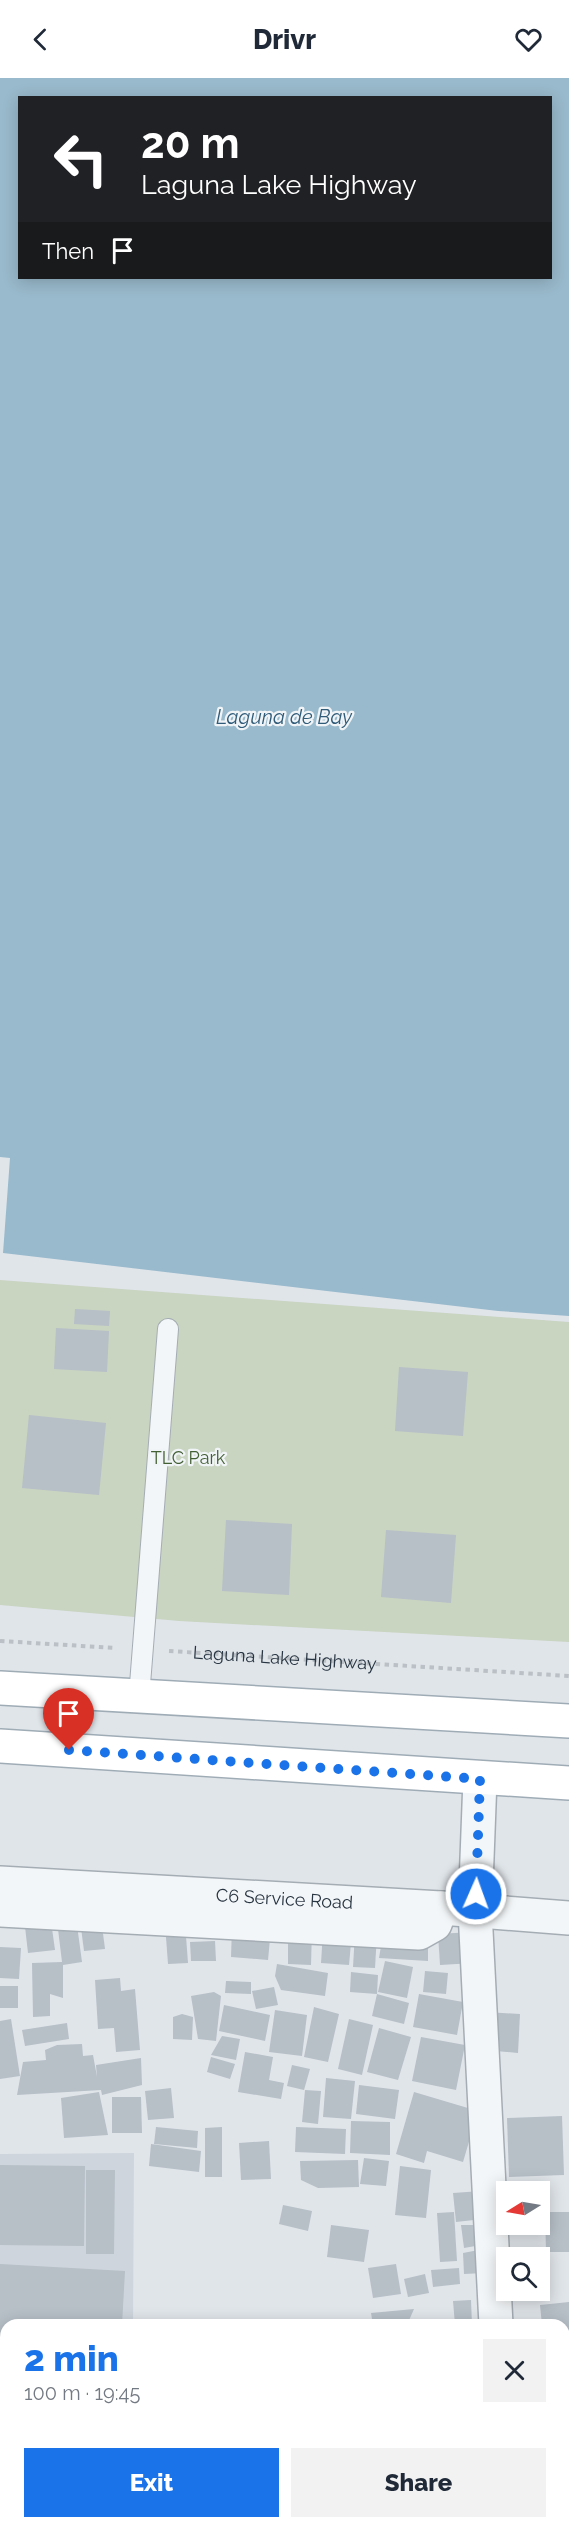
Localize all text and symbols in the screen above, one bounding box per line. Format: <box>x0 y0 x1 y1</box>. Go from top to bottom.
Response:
icon: back <box>24 23 57 56</box>
icon: heart <box>512 23 545 56</box>
text: Drivr <box>253 24 316 55</box>
text: 20 m <box>141 119 240 168</box>
icon: left <box>42 120 120 198</box>
text: Laguna Lake Highway <box>141 169 417 200</box>
icon: arrive <box>106 234 139 267</box>
text: Then <box>42 238 94 264</box>
water label: Laguna de Bay <box>216 705 353 729</box>
park label: TLC Park <box>151 1447 226 1468</box>
street label: Laguna Lake Highway <box>192 1642 377 1674</box>
pin <box>43 1688 94 1750</box>
icon: arrive <box>52 1697 85 1730</box>
position arrow <box>444 1862 508 1926</box>
street label: C6 Service Road <box>215 1884 354 1913</box>
north arrow <box>496 2181 550 2235</box>
map controls <box>496 2181 550 2301</box>
button: search <box>496 2247 550 2301</box>
text: 2 min <box>24 2337 119 2379</box>
button: close <box>483 2339 546 2402</box>
text: 100 m · 19:45 <box>24 2381 140 2405</box>
button: Exit <box>24 2448 279 2517</box>
button: Share <box>291 2448 546 2517</box>

